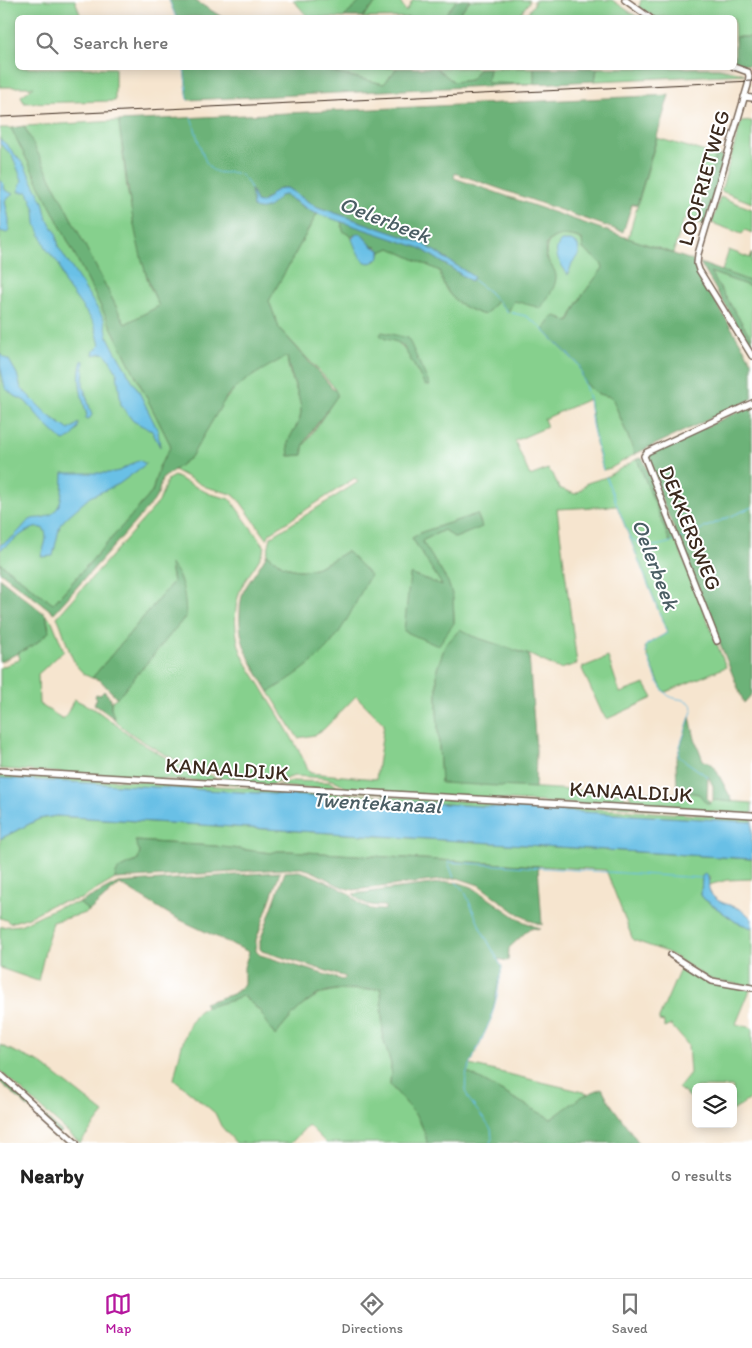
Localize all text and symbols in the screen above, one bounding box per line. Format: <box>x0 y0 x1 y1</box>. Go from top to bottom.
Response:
search box <box>15 15 737 70</box>
icon: search <box>33 29 61 57</box>
text: Search here <box>73 31 168 54</box>
street label: LOOFRIETWEG <box>672 107 735 249</box>
water label: Oelerbeek <box>336 190 436 250</box>
street label: DEKKERSWEG <box>654 462 727 594</box>
water label: Oelerbeek <box>626 515 686 615</box>
street label: KANAALDIJK <box>165 752 290 785</box>
street label: KANAALDIJK <box>569 776 694 807</box>
water label: Twentekanaal <box>312 786 444 819</box>
map controls <box>692 1083 737 1128</box>
button: layers <box>692 1083 737 1128</box>
text: Nearby <box>20 1163 84 1188</box>
text: 0 results <box>671 1166 732 1185</box>
tab: Map <box>104 1290 132 1337</box>
tab: Directions <box>341 1290 403 1337</box>
tab: Saved <box>612 1290 648 1337</box>

